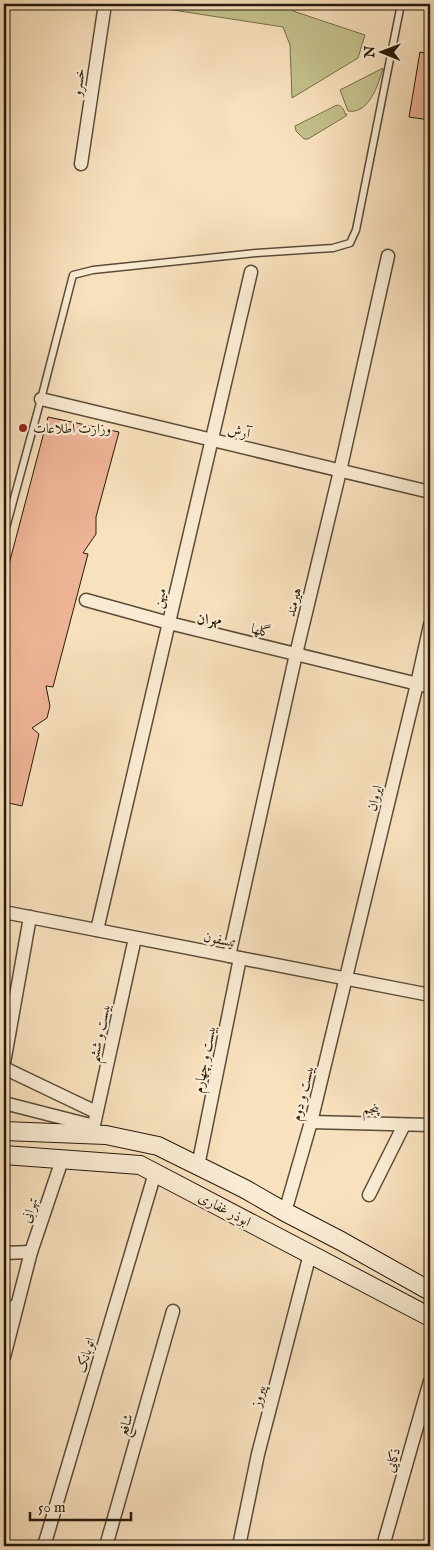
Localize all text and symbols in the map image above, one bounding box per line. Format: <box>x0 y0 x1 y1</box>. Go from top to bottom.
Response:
north arrow <box>356 28 406 78</box>
text: N <box>361 46 379 59</box>
street label: خسرو <box>68 67 90 99</box>
place label: وزارت اطلاعات <box>33 420 111 438</box>
street label: آرش <box>226 421 254 444</box>
marker: وزارت اطلاعات <box>17 422 29 434</box>
street label: میهن <box>149 586 171 610</box>
street label: هیرمند <box>282 586 306 619</box>
district label: مهران <box>197 610 222 629</box>
street label: گلها <box>249 620 272 642</box>
street label: ایروان <box>363 783 387 813</box>
street label: تیسفون <box>202 928 238 952</box>
street label: بیست و ششم <box>85 1002 119 1065</box>
street label: بیست و چهارم <box>190 1024 223 1095</box>
street label: بیست و دوم <box>287 1063 322 1124</box>
street label: پنجم <box>362 1100 381 1122</box>
street label: ابوذر غفاری <box>195 1189 254 1231</box>
street label: تهرانی <box>17 1195 43 1225</box>
street label: اتوبانک <box>72 1335 100 1375</box>
street label: پیروز <box>247 1382 272 1411</box>
street label: شافع <box>114 1412 142 1440</box>
street label: ذکایی <box>381 1446 405 1475</box>
scale bar <box>30 1490 131 1522</box>
text: 50 m <box>38 1498 66 1517</box>

